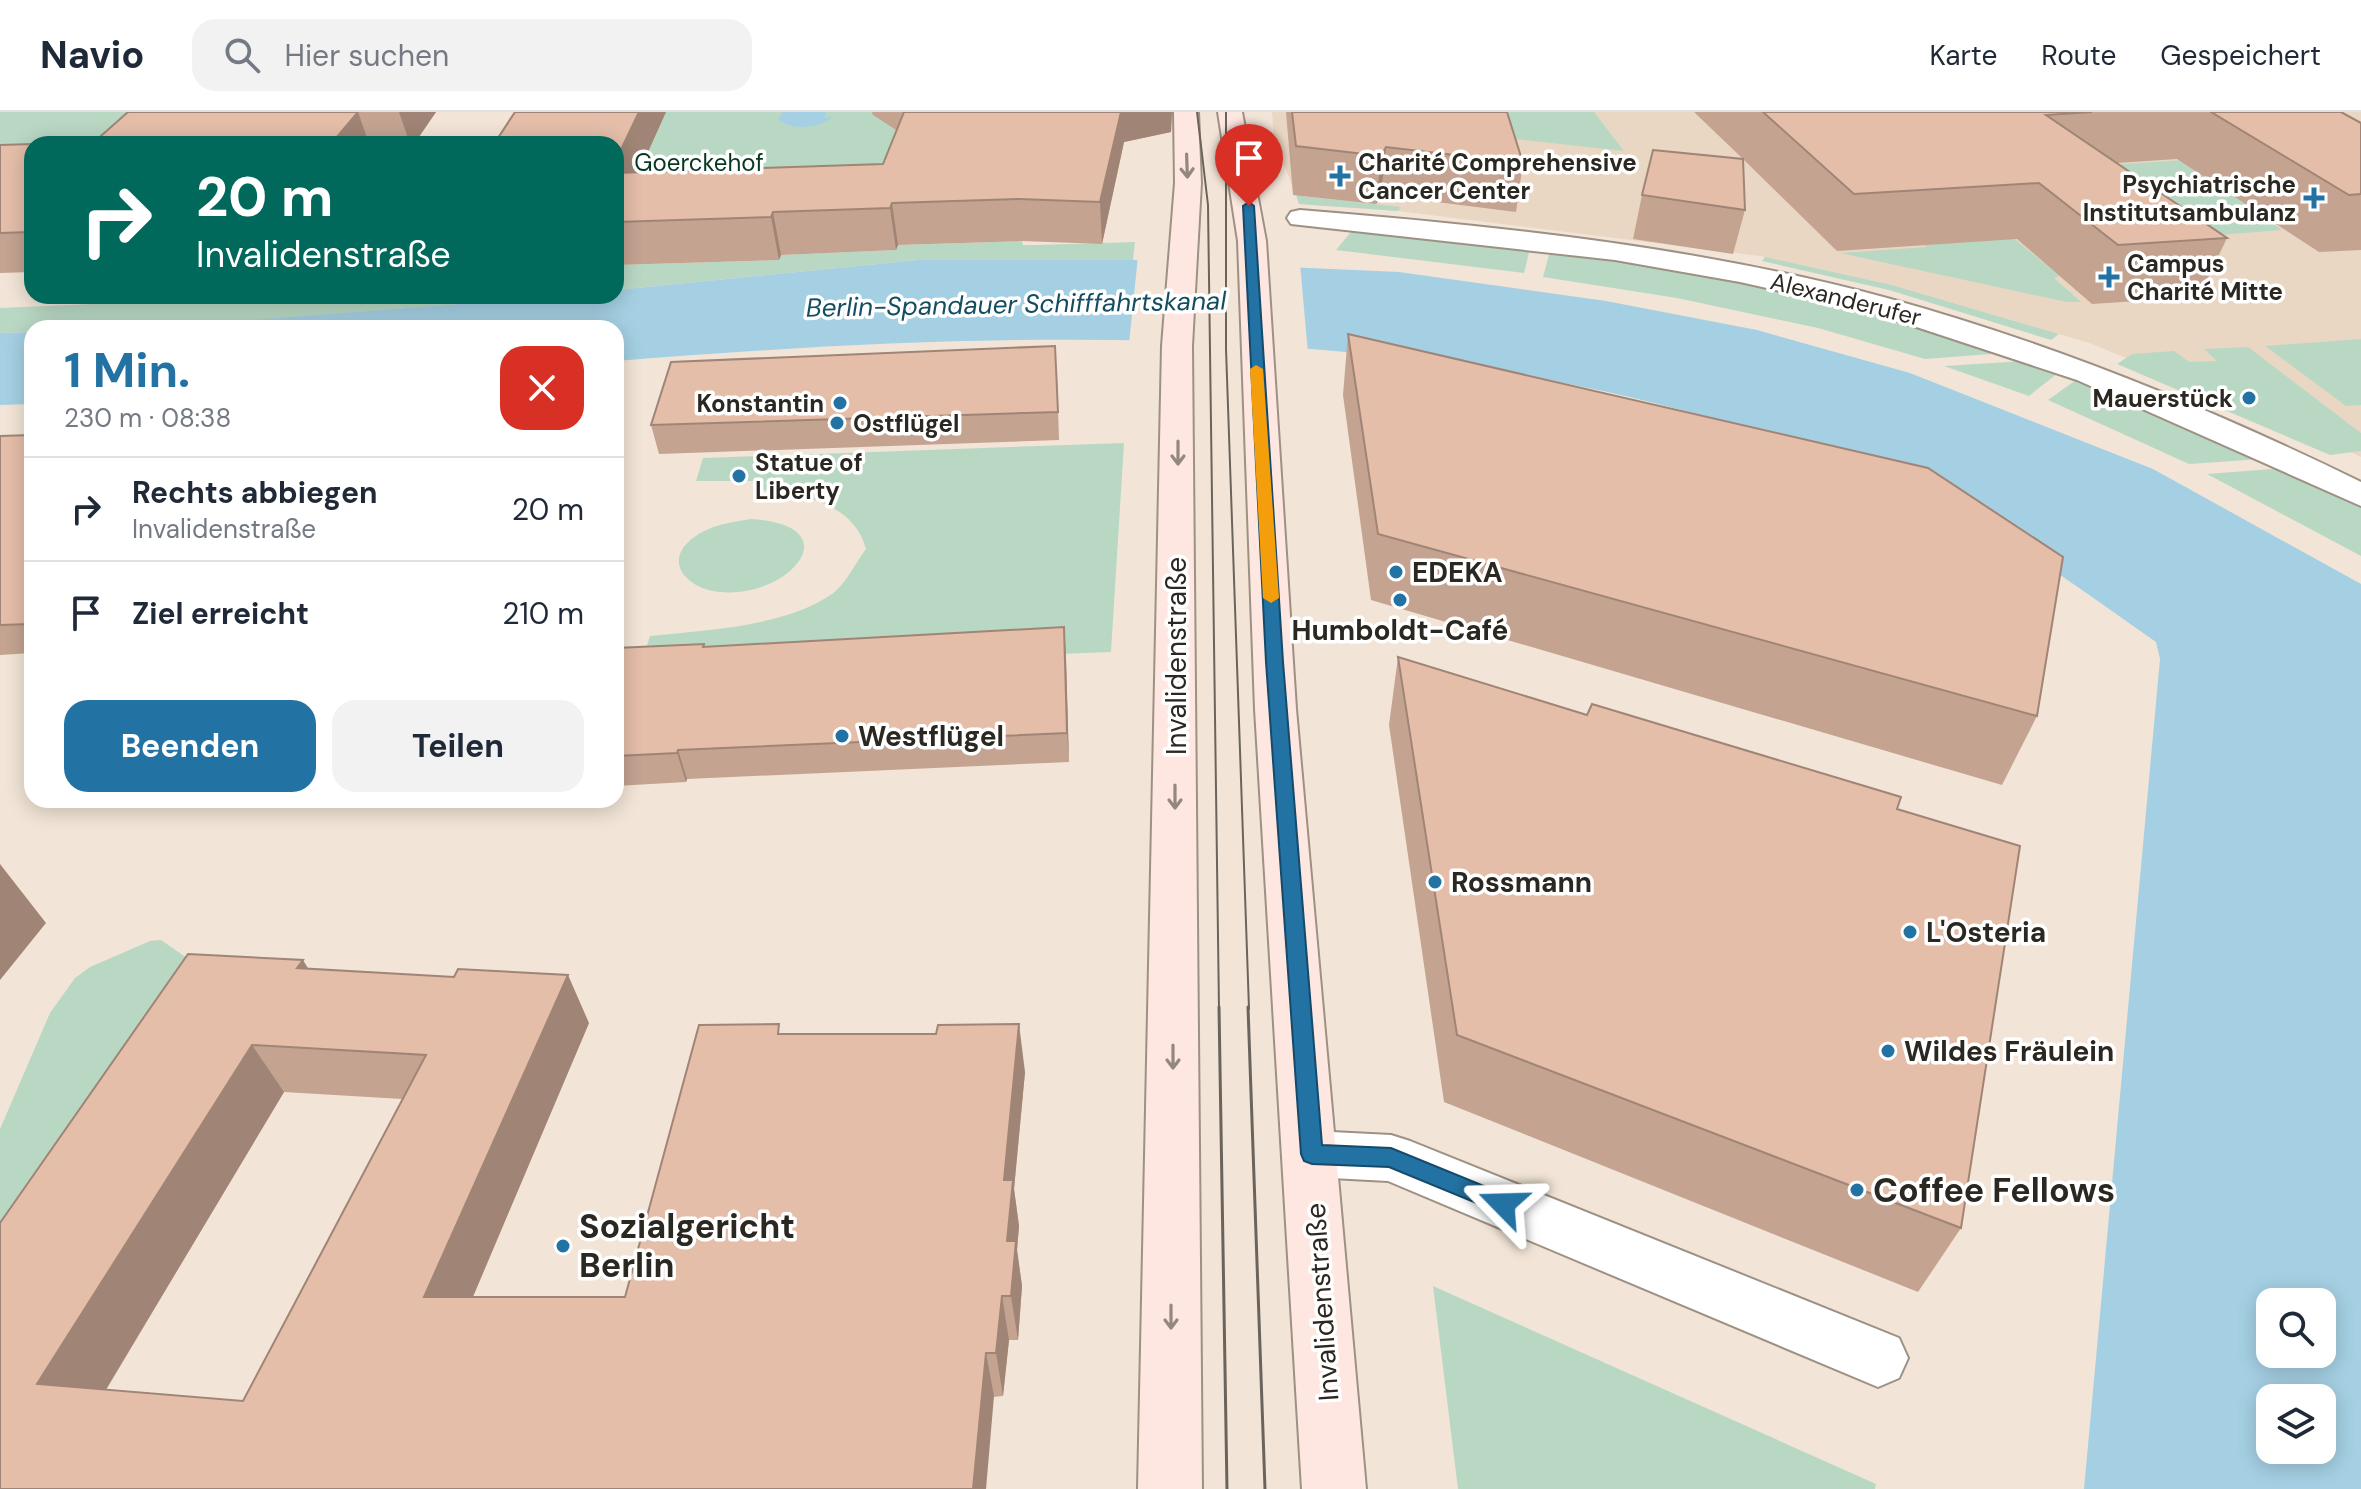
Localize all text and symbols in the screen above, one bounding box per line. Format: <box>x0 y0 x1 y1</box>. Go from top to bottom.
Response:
search box <box>192 19 752 91</box>
text: Navio <box>40 30 144 80</box>
icon: search <box>220 33 264 77</box>
text: Hier suchen <box>284 36 449 75</box>
text: Karte <box>1930 37 1997 74</box>
text: Route <box>2041 37 2116 74</box>
text: Gespeichert <box>2160 37 2321 74</box>
pin <box>1215 124 1283 206</box>
icon: arrive <box>1227 136 1271 180</box>
park label: Goerckehof <box>634 147 764 178</box>
place label: Charité Comprehensive Cancer Center <box>1358 147 1637 206</box>
one-way arrow <box>1179 152 1194 179</box>
text: 20 m <box>196 160 333 233</box>
marker: Charité Comprehensive Cancer Center <box>1329 165 1351 187</box>
icon: right <box>64 168 168 272</box>
place label: Psychiatrische Institutsambulanz <box>2083 169 2296 228</box>
marker: Psychiatrische Institutsambulanz <box>2303 187 2325 209</box>
text: Invalidenstraße <box>196 231 451 278</box>
place label: Campus Charité Mitte <box>2127 248 2283 307</box>
street label: Alexanderufer <box>1767 265 1925 333</box>
marker: Campus Charité Mitte <box>2098 266 2120 288</box>
water label: Berlin-Spandauer Schifffahrtskanal <box>806 283 1228 325</box>
text: 1 Min. <box>64 339 190 402</box>
button: close <box>500 346 584 430</box>
place label: Mauerstück <box>2093 383 2233 414</box>
place label: Konstantin <box>696 388 824 419</box>
marker: Mauerstück <box>2240 389 2258 407</box>
marker: Konstantin <box>831 394 849 412</box>
text: 230 m · 08:38 <box>64 401 231 435</box>
place label: Ostflügel <box>853 408 959 439</box>
marker: Ostflügel <box>828 414 846 432</box>
one-way arrow <box>1170 439 1186 466</box>
place label: Statue of Liberty <box>755 447 863 506</box>
marker: Statue of Liberty <box>730 467 748 485</box>
text: Rechts abbiegen <box>132 473 377 512</box>
icon: right <box>64 487 108 531</box>
text: 20 m <box>512 490 584 529</box>
text: Invalidenstraße <box>132 512 316 546</box>
place label: EDEKA <box>1412 554 1503 591</box>
street label: Invalidenstraße <box>1158 557 1195 755</box>
marker: EDEKA <box>1387 563 1405 581</box>
icon: arrive <box>64 591 108 635</box>
marker: Humboldt-Café <box>1391 591 1409 609</box>
text: Ziel erreicht <box>132 594 309 633</box>
text: 210 m <box>502 594 584 633</box>
place label: Humboldt-Café <box>1292 612 1508 649</box>
button: Beenden <box>64 700 316 792</box>
button: Teilen <box>332 700 584 792</box>
place label: Westflügel <box>858 718 1004 755</box>
marker: Westflügel <box>833 727 851 745</box>
one-way arrow <box>1167 783 1183 810</box>
place label: Rossmann <box>1451 864 1592 901</box>
marker: Rossmann <box>1426 873 1444 891</box>
place label: L'Osteria <box>1926 914 2046 951</box>
marker: L'Osteria <box>1901 923 1919 941</box>
place label: Wildes Fräulein <box>1904 1033 2114 1070</box>
marker: Wildes Fräulein <box>1879 1042 1897 1060</box>
one-way arrow <box>1165 1043 1181 1070</box>
position arrow <box>1461 1162 1545 1246</box>
place label: Coffee Fellows <box>1873 1168 2115 1213</box>
marker: Coffee Fellows <box>1848 1181 1866 1199</box>
street label: Invalidenstraße <box>1297 1202 1347 1402</box>
place label: Sozialgericht Berlin <box>579 1204 795 1288</box>
marker: Sozialgericht Berlin <box>554 1237 572 1255</box>
map controls <box>2256 1288 2336 1464</box>
button: search <box>2256 1288 2336 1368</box>
one-way arrow <box>1163 1303 1179 1330</box>
button: layers <box>2256 1384 2336 1464</box>

